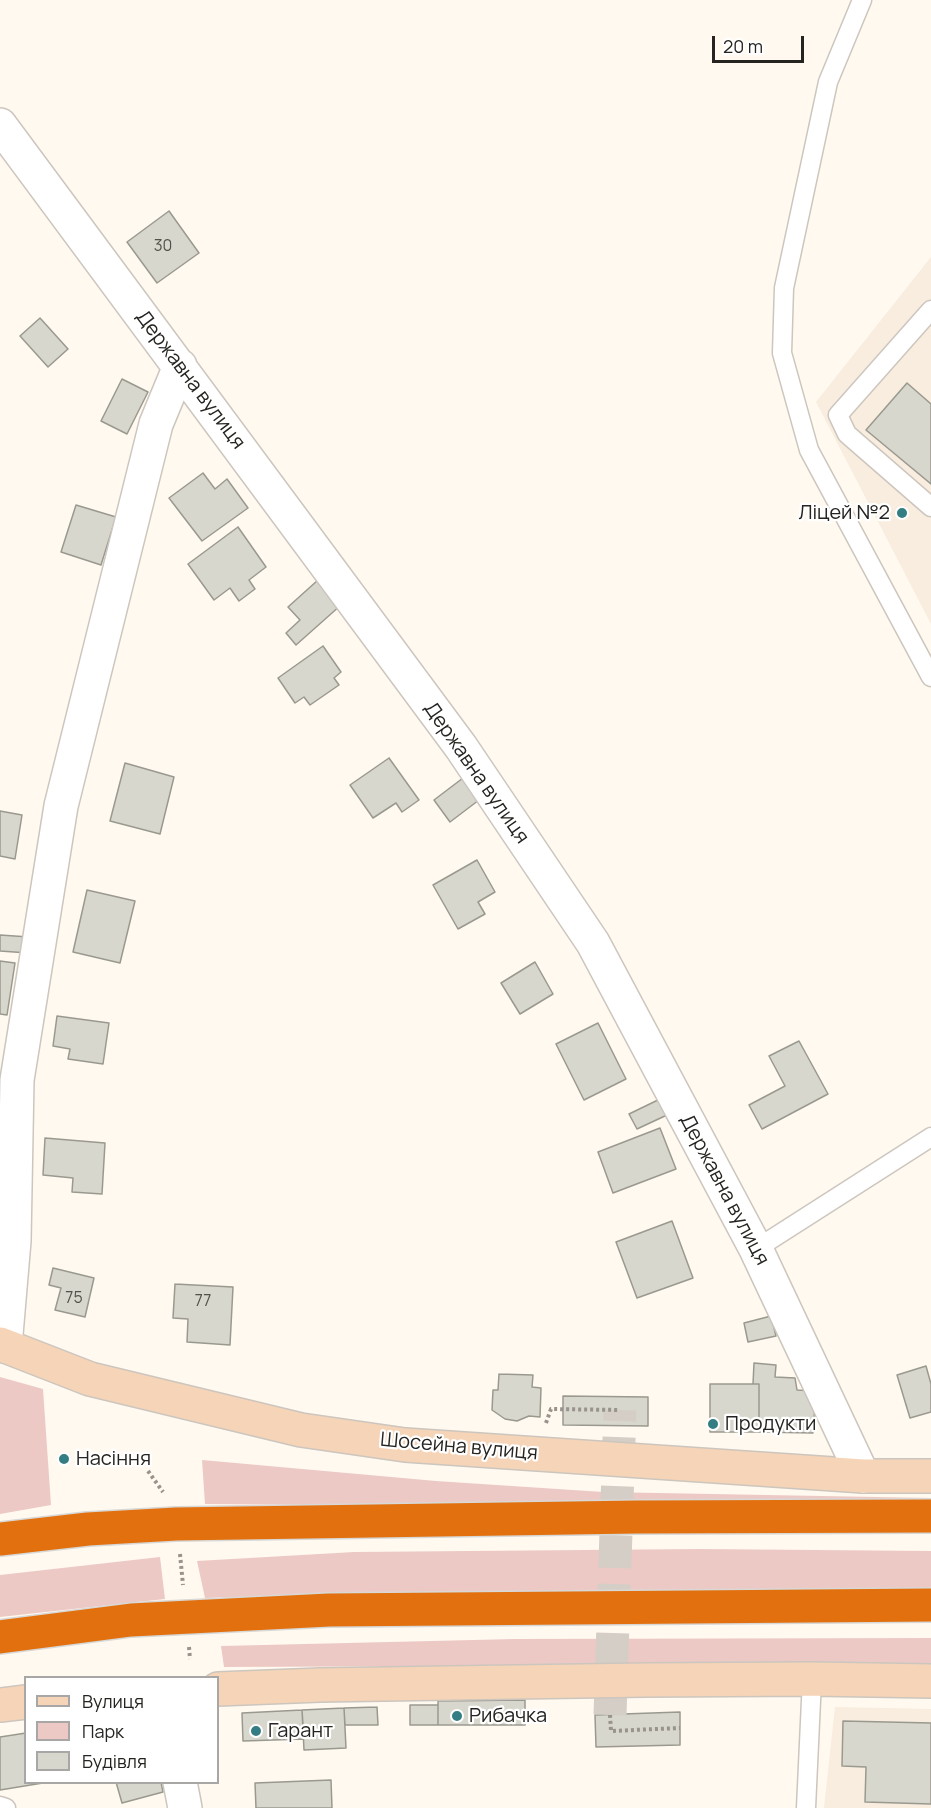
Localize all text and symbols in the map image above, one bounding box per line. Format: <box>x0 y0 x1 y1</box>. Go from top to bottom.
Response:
scale bar <box>715 24 806 62</box>
text: 20 m <box>723 34 763 58</box>
house number: 30 <box>154 237 172 257</box>
street label: Державна вулиця <box>130 306 250 454</box>
place label: Ліцей №2 <box>798 501 890 525</box>
marker: Ліцей №2 <box>895 506 909 520</box>
street label: Державна вулиця <box>418 698 534 848</box>
street label: Державна вулиця <box>674 1110 774 1270</box>
house number: 75 <box>65 1289 83 1309</box>
house number: 77 <box>195 1292 211 1312</box>
place label: Продукти <box>725 1412 816 1436</box>
marker: Продукти <box>706 1417 720 1431</box>
street label: Шосейна вулиця <box>379 1428 539 1466</box>
place label: Насіння <box>76 1447 151 1471</box>
marker: Насіння <box>57 1452 71 1466</box>
legend <box>24 1676 219 1784</box>
text: Вулиця <box>82 1689 144 1713</box>
place label: Рибачка <box>469 1704 547 1728</box>
marker: Рибачка <box>450 1709 464 1723</box>
text: Парк <box>82 1719 124 1743</box>
place label: Гарант <box>268 1719 333 1743</box>
marker: Гарант <box>249 1724 263 1738</box>
text: Будівля <box>82 1749 147 1773</box>

